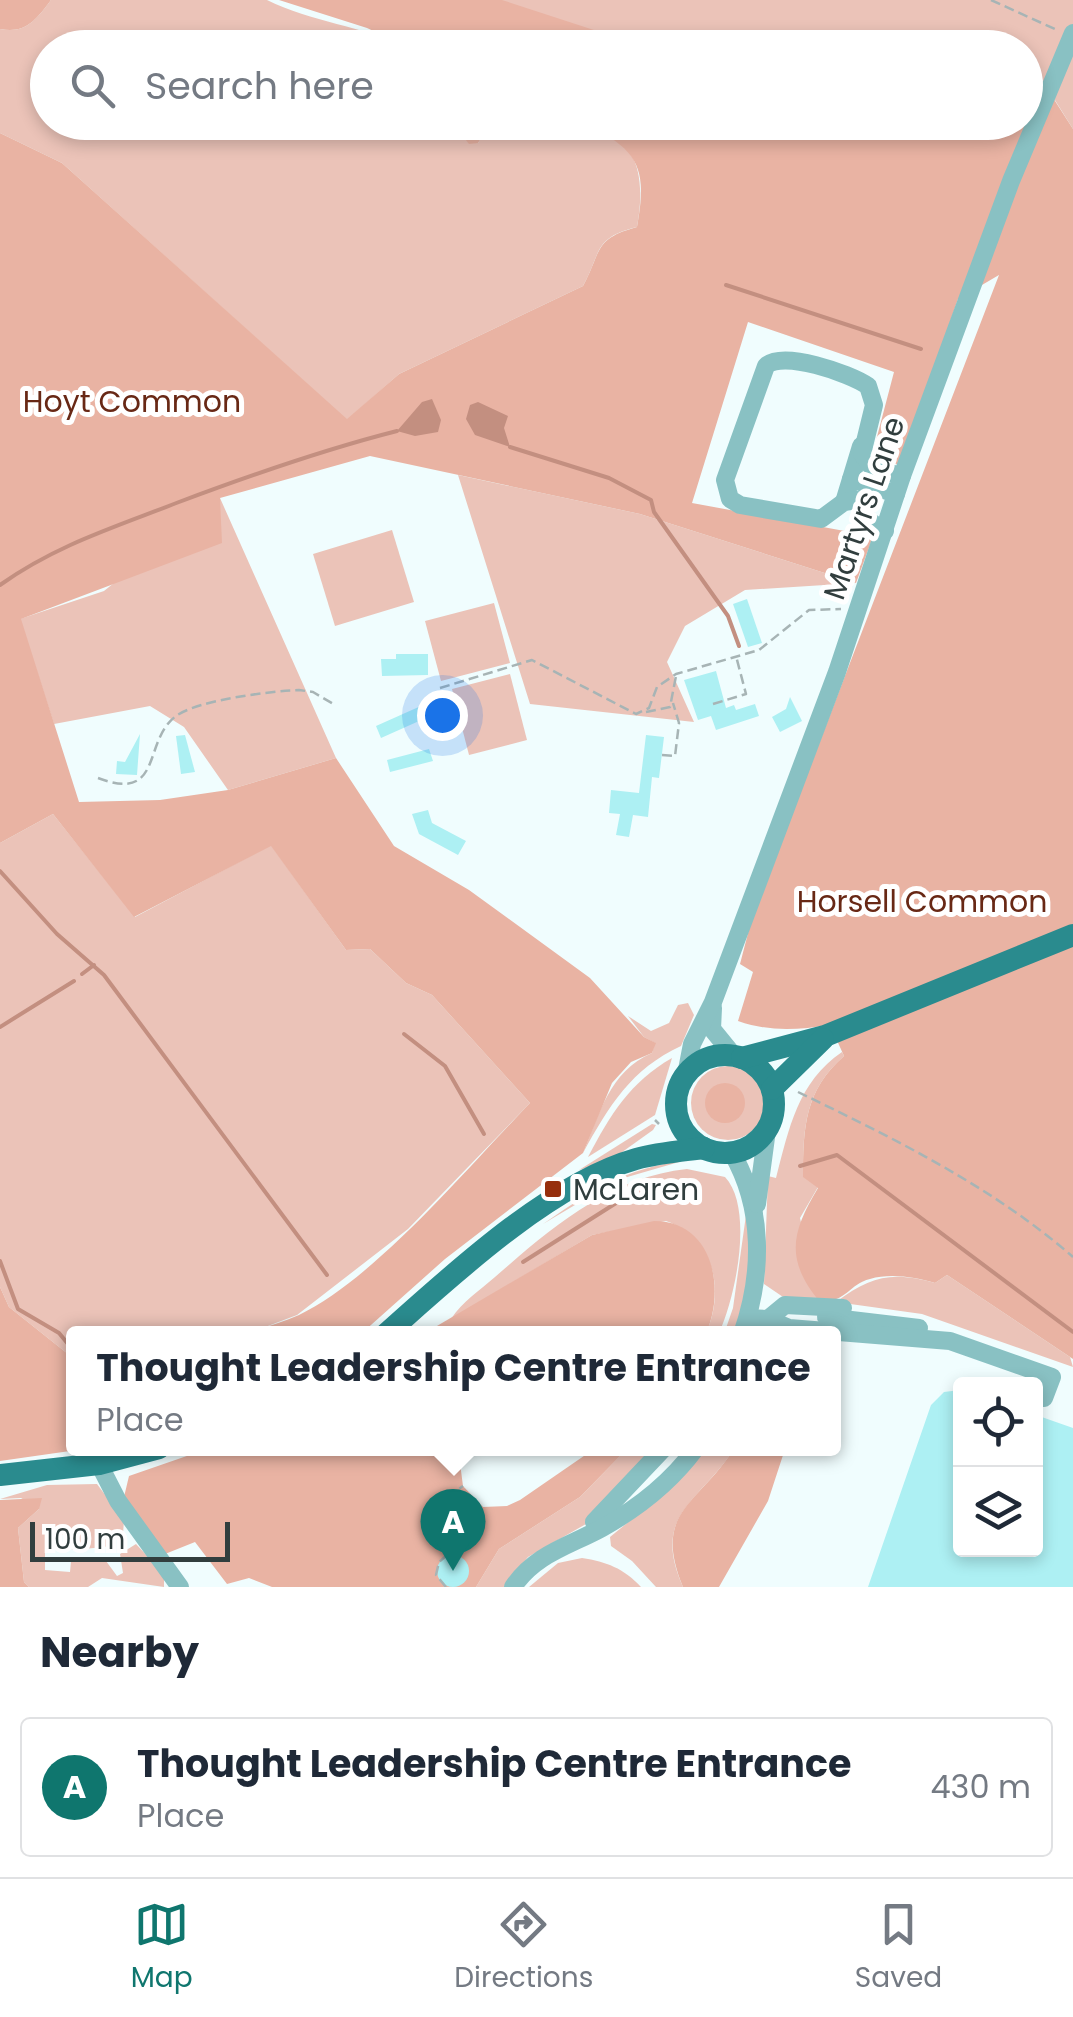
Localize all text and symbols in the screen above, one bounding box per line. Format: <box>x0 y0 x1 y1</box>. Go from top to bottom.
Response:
search box <box>30 30 1043 140</box>
icon: search <box>65 58 120 113</box>
text: Search here <box>145 59 374 112</box>
park label: Hoyt Common <box>23 380 241 423</box>
street label: Martyrs Lane <box>813 411 915 605</box>
your location <box>417 690 468 741</box>
park label: Horsell Common <box>797 880 1047 923</box>
place label: McLaren <box>573 1168 699 1211</box>
marker: McLaren <box>542 1178 564 1200</box>
popup <box>66 1326 841 1456</box>
text: Thought Leadership Centre Entrance <box>96 1341 811 1394</box>
map controls <box>953 1377 1043 1557</box>
button: locate <box>953 1377 1043 1467</box>
text: Place <box>96 1397 184 1442</box>
button: layers <box>953 1467 1043 1557</box>
pin: A <box>420 1488 486 1571</box>
scale bar <box>30 1517 230 1562</box>
text: 100 m <box>45 1520 125 1559</box>
text: Nearby <box>40 1623 199 1682</box>
text: Thought Leadership Centre Entrance <box>137 1737 851 1790</box>
text: A <box>63 1764 86 1809</box>
text: 430 m <box>930 1764 1031 1809</box>
text: Place <box>137 1793 224 1838</box>
tab: Map <box>131 1897 193 1999</box>
tab: Directions <box>454 1897 593 1999</box>
tab: Saved <box>855 1897 942 1999</box>

